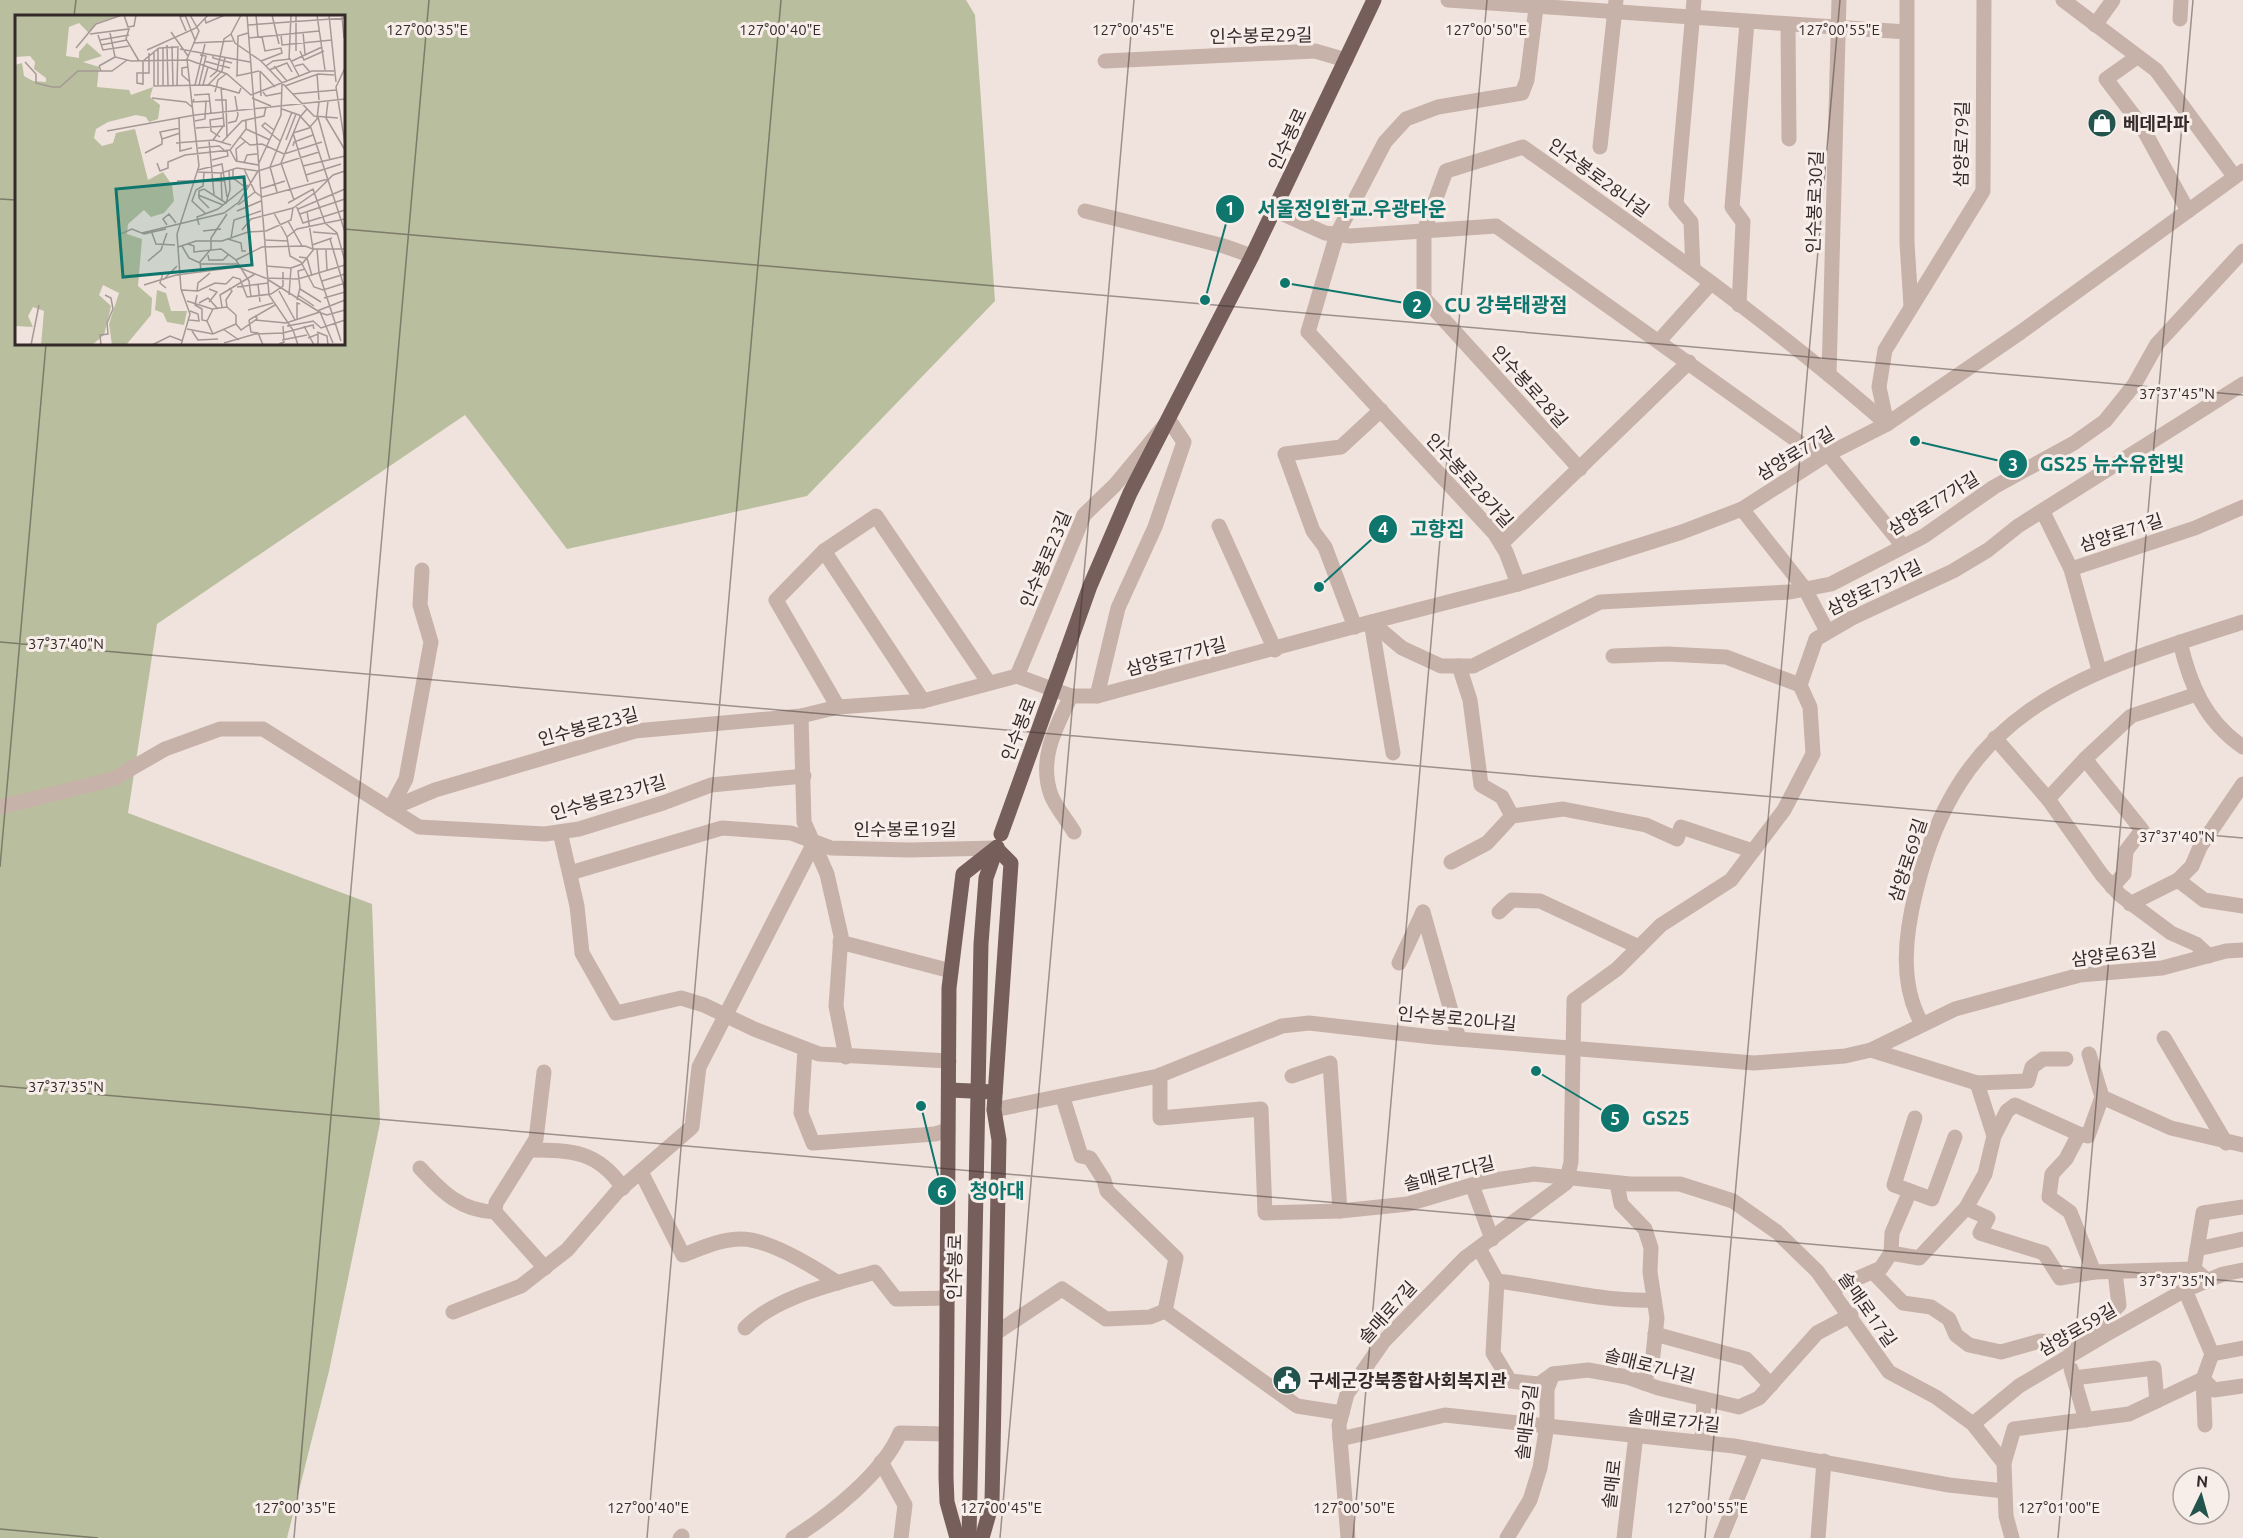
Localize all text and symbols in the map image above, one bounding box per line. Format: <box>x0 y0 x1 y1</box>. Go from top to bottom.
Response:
inset map <box>15 15 345 345</box>
text: 127°00'35"E <box>386 21 468 38</box>
text: 127°00'40"E <box>739 21 821 38</box>
text: 127°00'45"E <box>1092 21 1174 38</box>
text: 127°00'50"E <box>1445 21 1527 38</box>
text: 127°00'55"E <box>1798 21 1880 38</box>
street label: 인수봉로29길 <box>1209 24 1313 46</box>
street label: 삼양로79길 <box>1950 101 1972 187</box>
street label: 인수봉로 <box>1264 105 1310 173</box>
shop icon: 베데라파 <box>2086 107 2118 139</box>
place label: 베데라파 <box>2123 113 2190 133</box>
street label: 인수봉로28나길 <box>1545 134 1653 220</box>
street label: 인수봉로30길 <box>1802 150 1826 254</box>
callout: 서울정인학교.우광타운 <box>1215 190 1458 228</box>
text: 서울정인학교.우광타운 <box>1258 197 1446 220</box>
text: 1 <box>1225 198 1235 218</box>
callout: CU 강북태광점 <box>1402 286 1579 324</box>
text: CU 강북태광점 <box>1444 293 1568 316</box>
text: 2 <box>1412 295 1422 315</box>
street label: 인수봉로28길 <box>1488 341 1572 431</box>
text: 37°37'45"N <box>2139 385 2215 402</box>
street label: 삼양로77길 <box>1753 422 1837 484</box>
street label: 인수봉로28가길 <box>1423 429 1517 531</box>
callout: GS25 뉴수유한빛 <box>1998 445 2196 483</box>
text: GS25 뉴수유한빛 <box>2040 452 2184 475</box>
text: 3 <box>2008 454 2018 474</box>
street label: 삼양로77가길 <box>1884 467 1982 539</box>
street label: 인수봉로23길 <box>1016 508 1074 610</box>
street label: 삼양로71길 <box>2077 509 2165 555</box>
callout: 고향집 <box>1368 510 1477 548</box>
text: 고향집 <box>1409 517 1465 540</box>
text: 4 <box>1378 518 1388 538</box>
street label: 삼양로73가길 <box>1823 555 1925 619</box>
street label: 삼양로77가길 <box>1124 633 1228 679</box>
text: 37°37'40"N <box>28 635 104 652</box>
street label: 인수봉로 <box>997 694 1039 764</box>
street label: 인수봉로23길 <box>536 703 640 749</box>
street label: 인수봉로23가길 <box>548 771 668 823</box>
street label: 삼양로69길 <box>1884 816 1930 904</box>
street label: 인수봉로19길 <box>853 819 957 839</box>
text: 37°37'40"N <box>2139 828 2215 845</box>
street label: 삼양로63길 <box>2070 939 2158 969</box>
street label: 인수봉로20나길 <box>1397 1003 1517 1033</box>
text: 37°37'35"N <box>28 1078 104 1095</box>
callout: GS25 <box>1600 1099 1702 1137</box>
text: GS25 <box>1642 1106 1690 1129</box>
text: 5 <box>1610 1108 1620 1128</box>
street label: 솔매로7다길 <box>1401 1152 1497 1194</box>
callout: 청아대 <box>927 1172 1037 1210</box>
text: 청아대 <box>969 1179 1025 1202</box>
text: 6 <box>937 1181 947 1201</box>
street label: 인수봉로 <box>943 1234 965 1300</box>
street label: 솔매로17길 <box>1835 1268 1901 1350</box>
text: 37°37'35"N <box>2139 1272 2215 1289</box>
street label: 솔매로7길 <box>1354 1277 1420 1347</box>
street label: 삼양로59길 <box>2035 1299 2119 1359</box>
street label: 솔매로7나길 <box>1602 1344 1698 1386</box>
public building icon: 구세군강북종합사회복지관 <box>1271 1364 1303 1396</box>
place label: 구세군강북종합사회복지관 <box>1308 1370 1507 1390</box>
street label: 솔매로9길 <box>1511 1383 1541 1461</box>
street label: 솔매로7가길 <box>1627 1405 1721 1435</box>
street label: 솔매로 <box>1598 1458 1624 1510</box>
north arrow <box>2171 1466 2231 1526</box>
text: N <box>2196 1472 2209 1491</box>
text: 127°00'35"E <box>254 1499 336 1516</box>
text: 127°00'40"E <box>607 1499 689 1516</box>
text: 127°00'45"E <box>960 1499 1042 1516</box>
text: 127°00'50"E <box>1313 1499 1395 1516</box>
text: 127°00'55"E <box>1666 1499 1748 1516</box>
text: 127°01'00"E <box>2018 1499 2100 1516</box>

